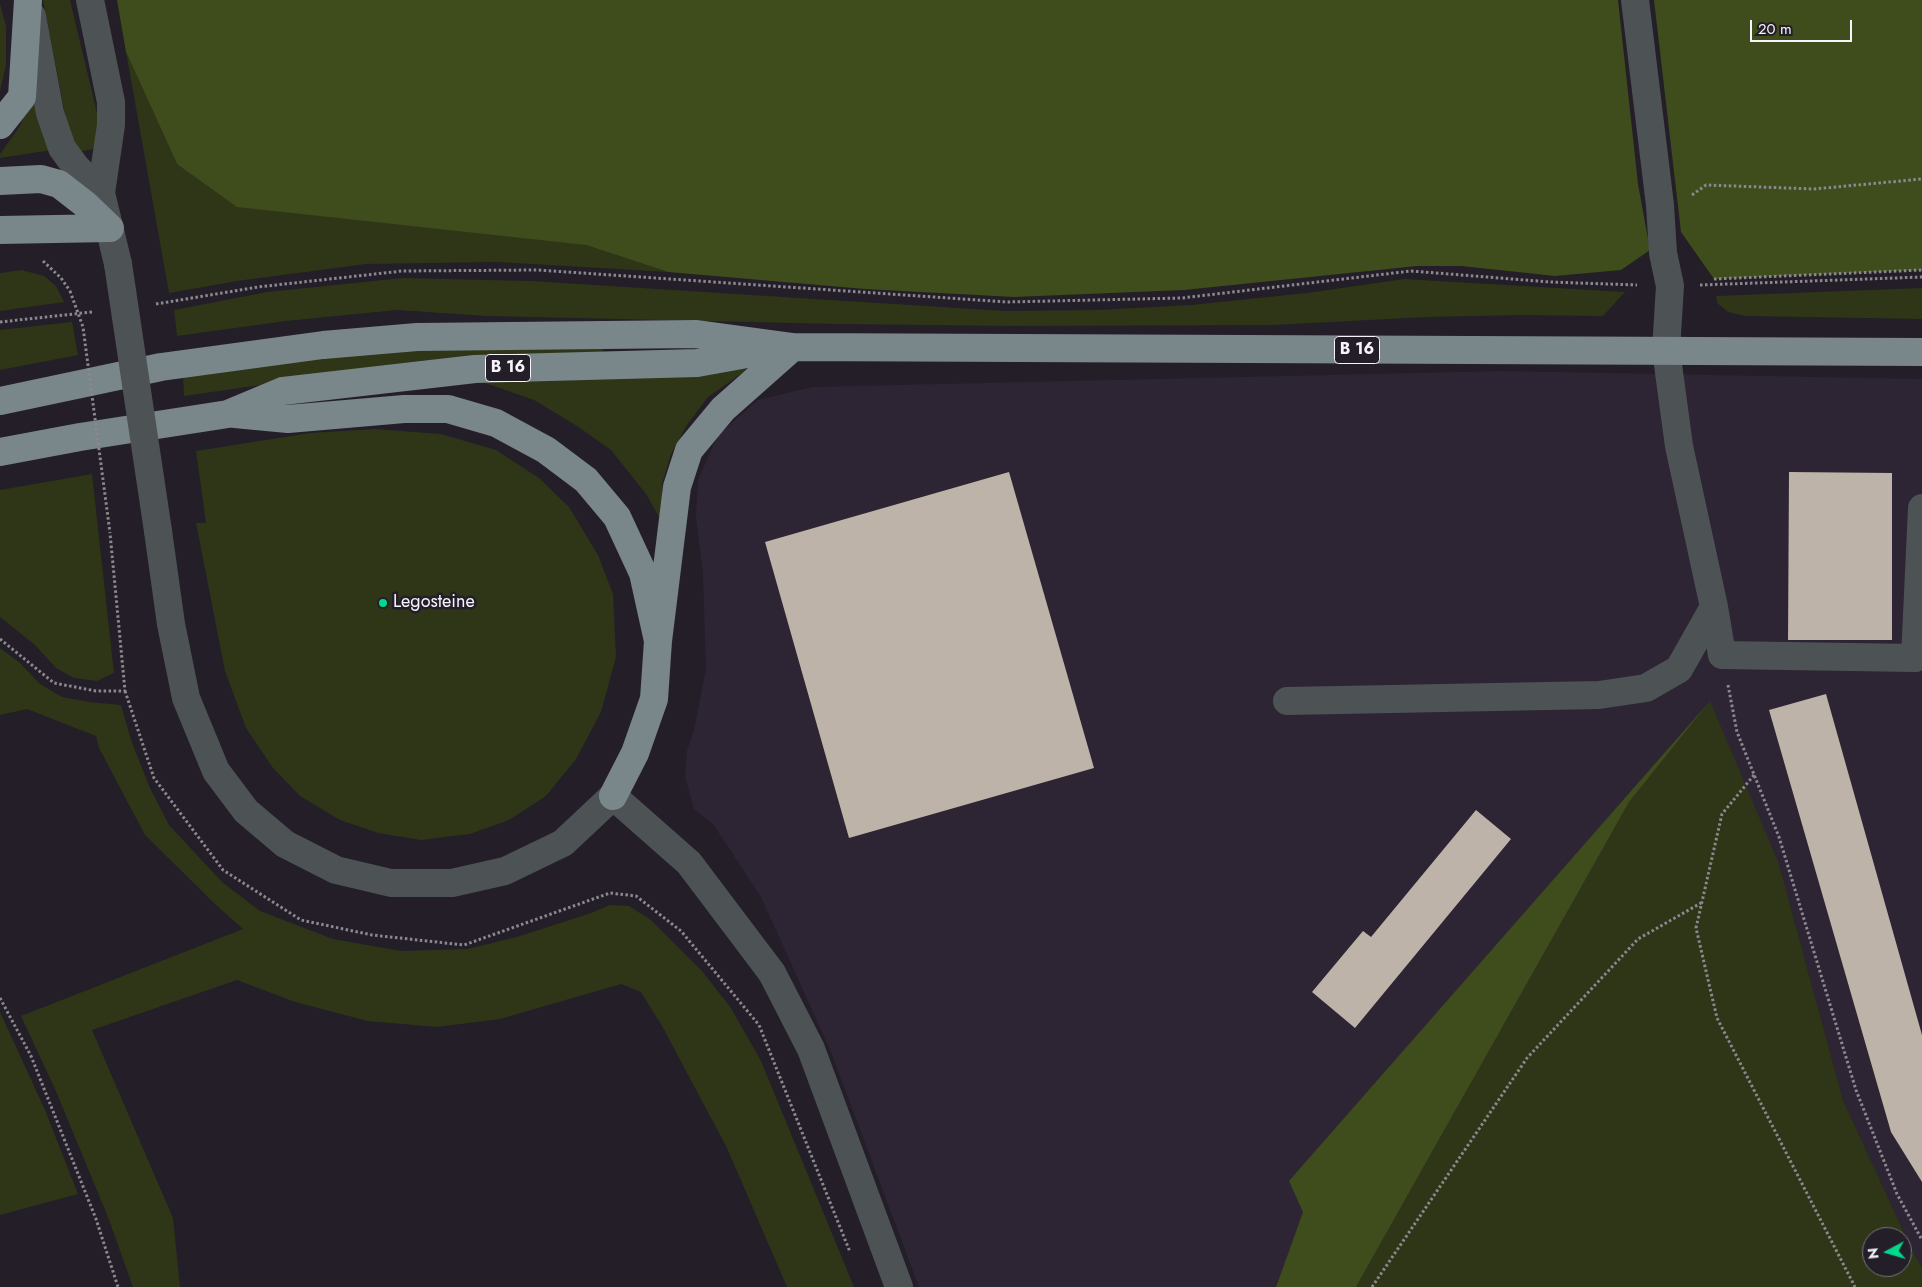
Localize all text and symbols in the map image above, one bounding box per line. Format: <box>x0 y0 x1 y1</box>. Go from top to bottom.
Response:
scale bar <box>1752 10 1854 42</box>
text: 20 m <box>1758 18 1792 40</box>
road number: B 16 <box>1334 336 1380 364</box>
road number: B 16 <box>486 354 530 382</box>
place label: Legosteine <box>393 592 475 614</box>
marker: Legosteine <box>377 597 389 609</box>
north arrow <box>1862 1227 1912 1277</box>
text: N <box>1863 1247 1884 1260</box>

